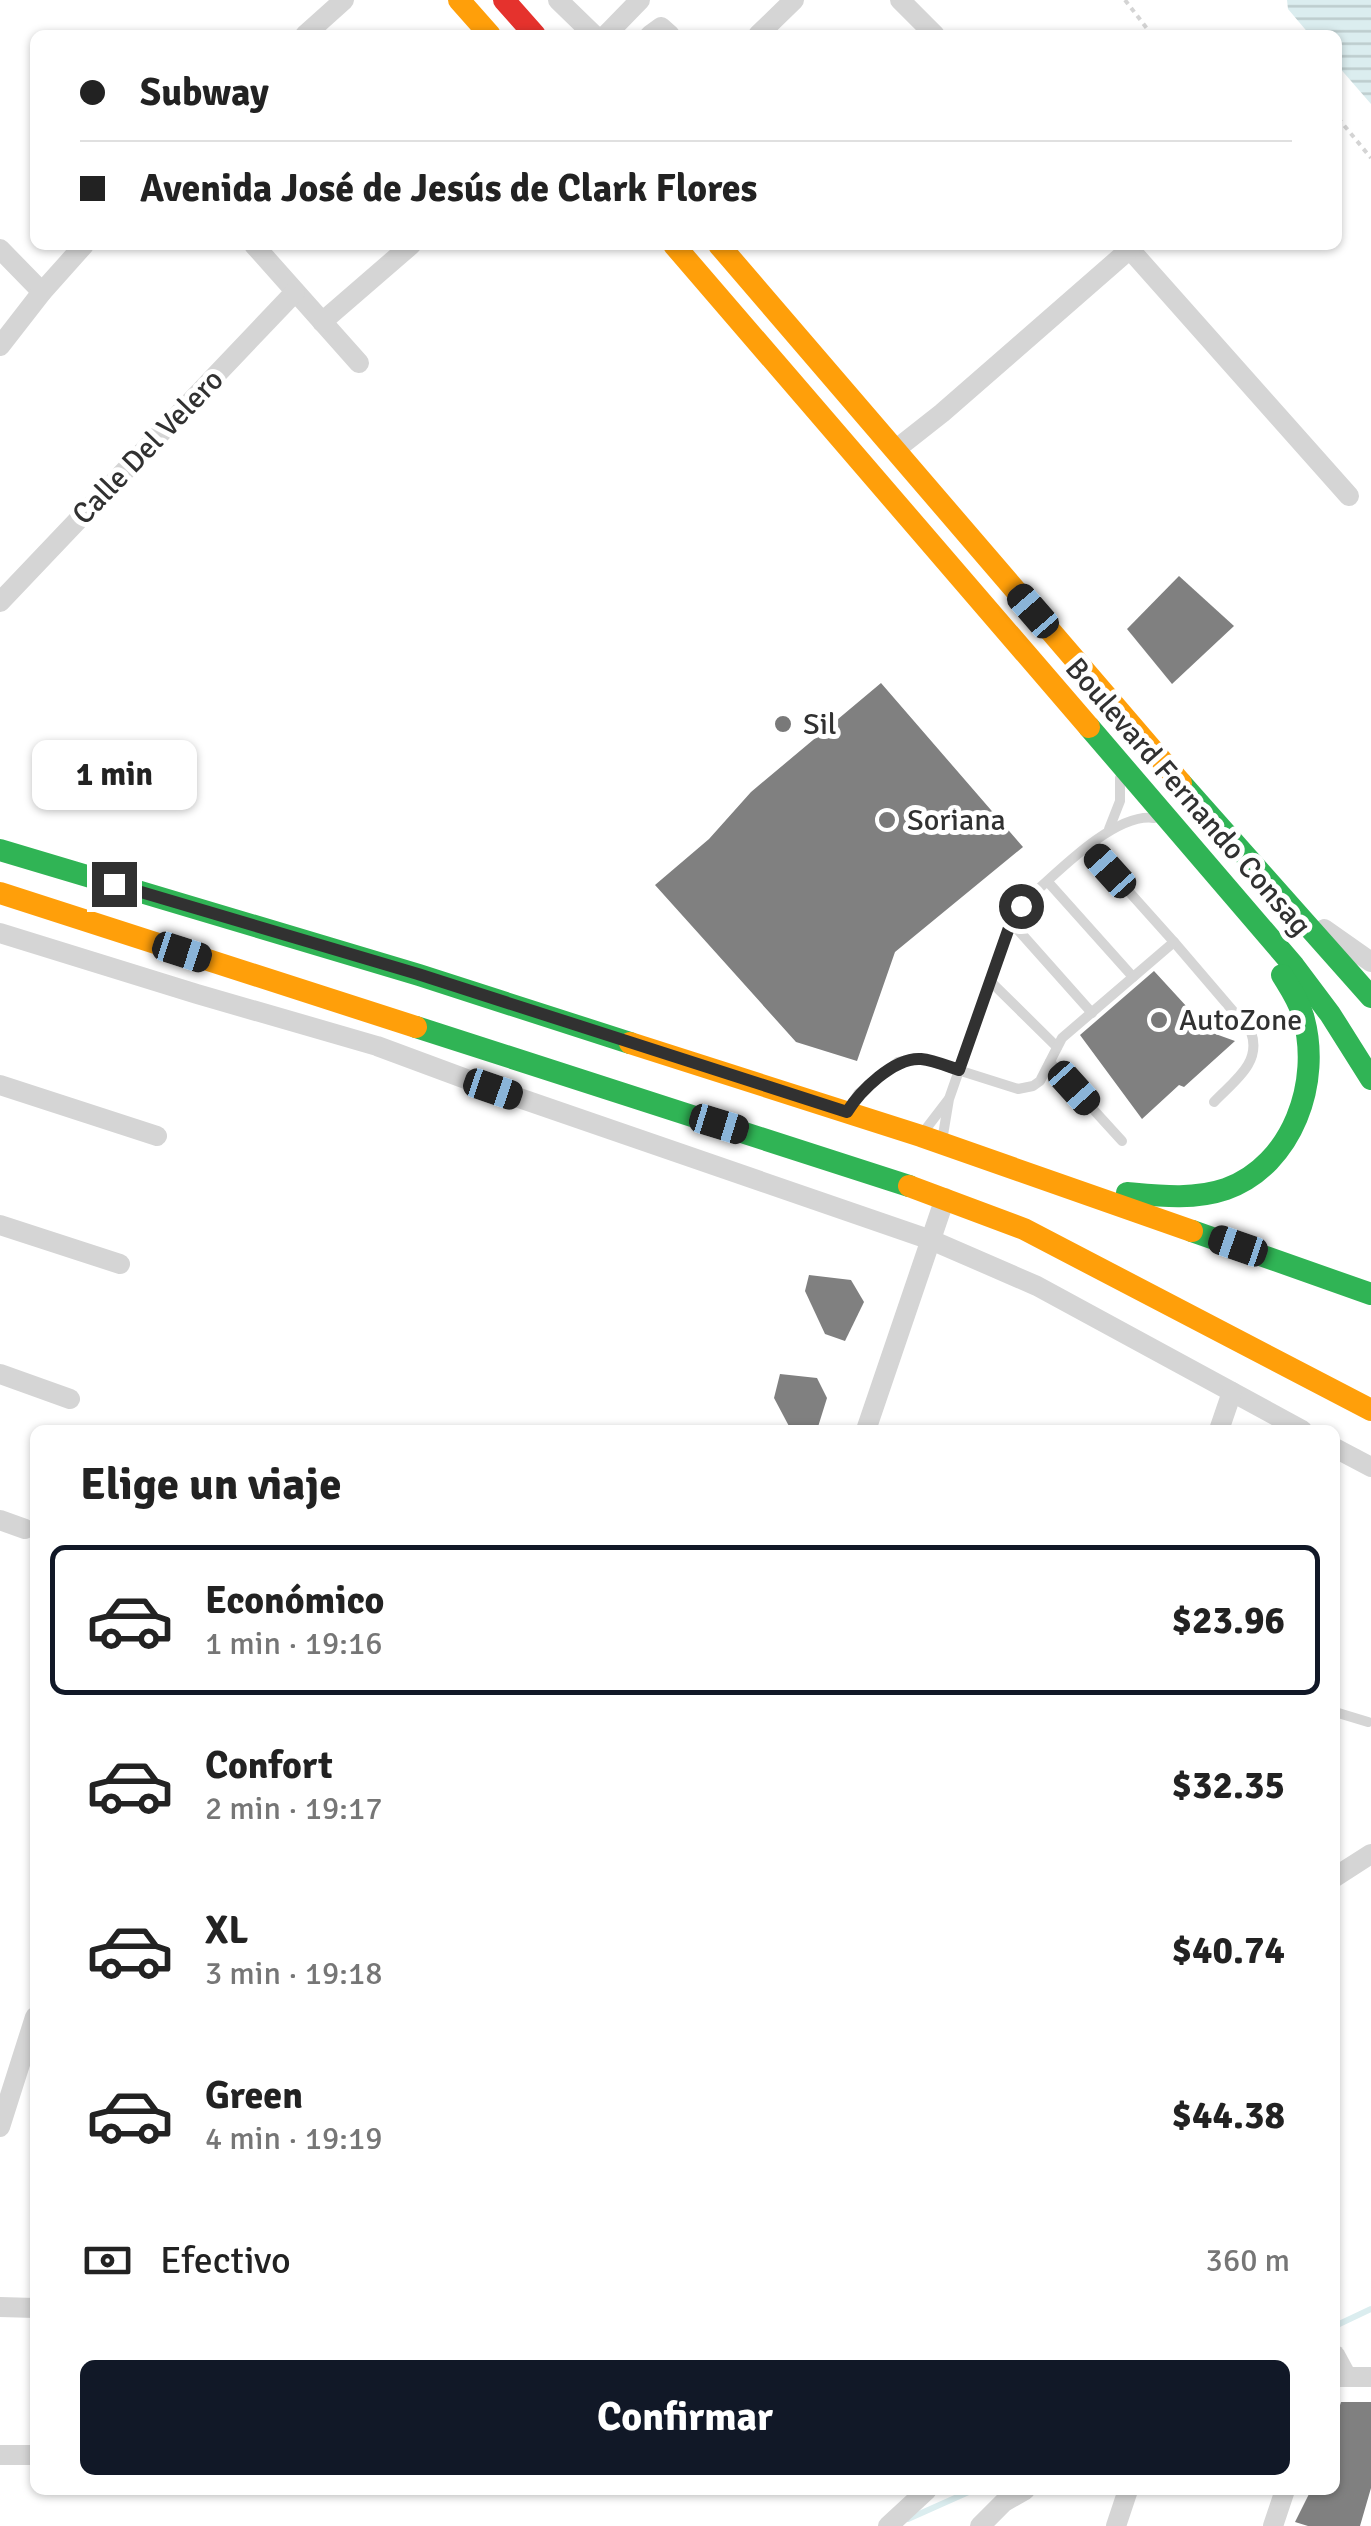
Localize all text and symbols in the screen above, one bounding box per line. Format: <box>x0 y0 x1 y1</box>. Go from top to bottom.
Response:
text: Subway <box>140 69 269 116</box>
text: Avenida José de Jesús de Clark Flores <box>140 165 757 212</box>
street label: Calle Del Velero <box>65 362 231 532</box>
car <box>1002 579 1064 643</box>
street label: Boulevard Fernando Consag <box>1057 650 1319 944</box>
place label: Sil <box>803 706 837 743</box>
marker: Sil <box>772 713 794 735</box>
callout: 1 min <box>32 739 196 809</box>
text: 1 min <box>76 755 153 794</box>
place label: Soriana <box>907 802 1006 839</box>
marker: Soriana <box>876 809 898 831</box>
car <box>1079 839 1141 903</box>
route end <box>92 862 137 907</box>
route start <box>999 884 1044 929</box>
car <box>149 928 215 976</box>
place label: AutoZone <box>1179 1002 1302 1039</box>
marker: AutoZone <box>1148 1009 1170 1031</box>
car <box>1043 1056 1105 1120</box>
car <box>460 1065 526 1113</box>
car <box>686 1101 752 1147</box>
car <box>1205 1222 1271 1270</box>
text: Elige un viaje <box>80 1457 342 1512</box>
icon: car <box>85 1575 175 1665</box>
text: Económico <box>205 1577 384 1624</box>
text: $23.96 <box>1172 1597 1285 1644</box>
text: 1 min · 19:16 <box>205 1624 383 1663</box>
icon: car <box>85 1740 175 1830</box>
text: Confort <box>205 1742 333 1789</box>
text: $32.35 <box>1172 1762 1285 1809</box>
text: 2 min · 19:17 <box>205 1789 383 1828</box>
icon: car <box>85 1905 175 1995</box>
text: XL <box>205 1907 248 1954</box>
text: $40.74 <box>1172 1927 1285 1974</box>
text: 3 min · 19:18 <box>205 1954 383 1993</box>
icon: car <box>85 2070 175 2160</box>
text: Green <box>205 2072 303 2119</box>
text: $44.38 <box>1172 2092 1285 2139</box>
text: 4 min · 19:19 <box>205 2119 383 2158</box>
icon: cash <box>80 2233 135 2288</box>
text: Efectivo <box>160 2237 291 2284</box>
text: 360 m <box>1206 2241 1290 2280</box>
button: Confirmar <box>80 2360 1290 2475</box>

